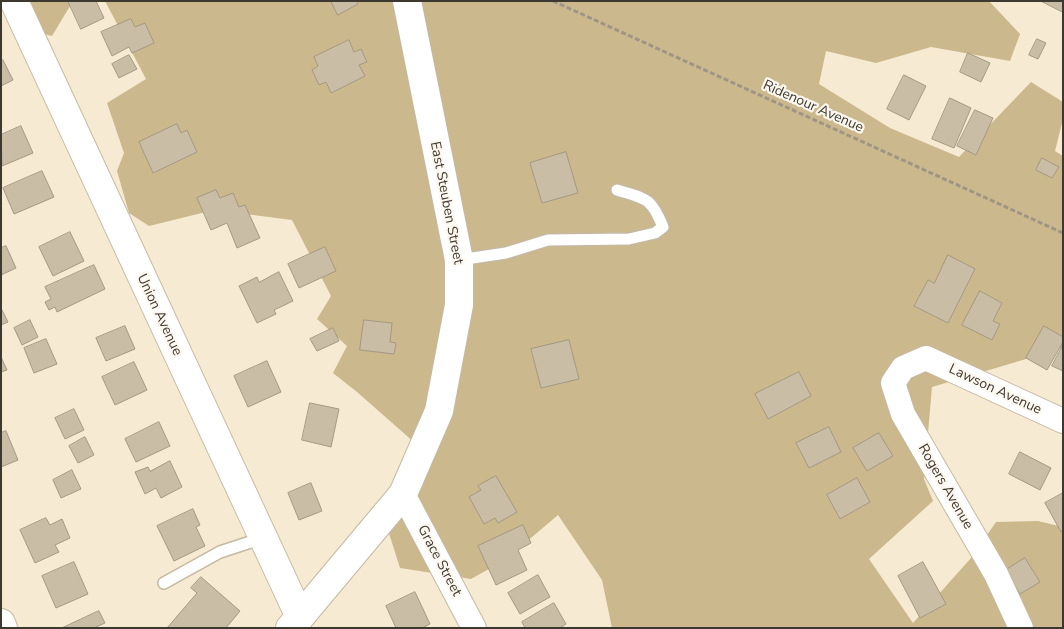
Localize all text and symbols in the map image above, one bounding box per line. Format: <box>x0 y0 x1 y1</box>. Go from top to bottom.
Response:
street label: Ridenour Avenue <box>760 77 866 137</box>
street label: East Steuben Street <box>426 140 466 266</box>
street label: Union Avenue <box>133 271 185 359</box>
street label: Lawson Avenue <box>946 361 1044 419</box>
street label: Rogers Avenue <box>914 441 976 533</box>
street label: Grace Street <box>413 523 465 599</box>

